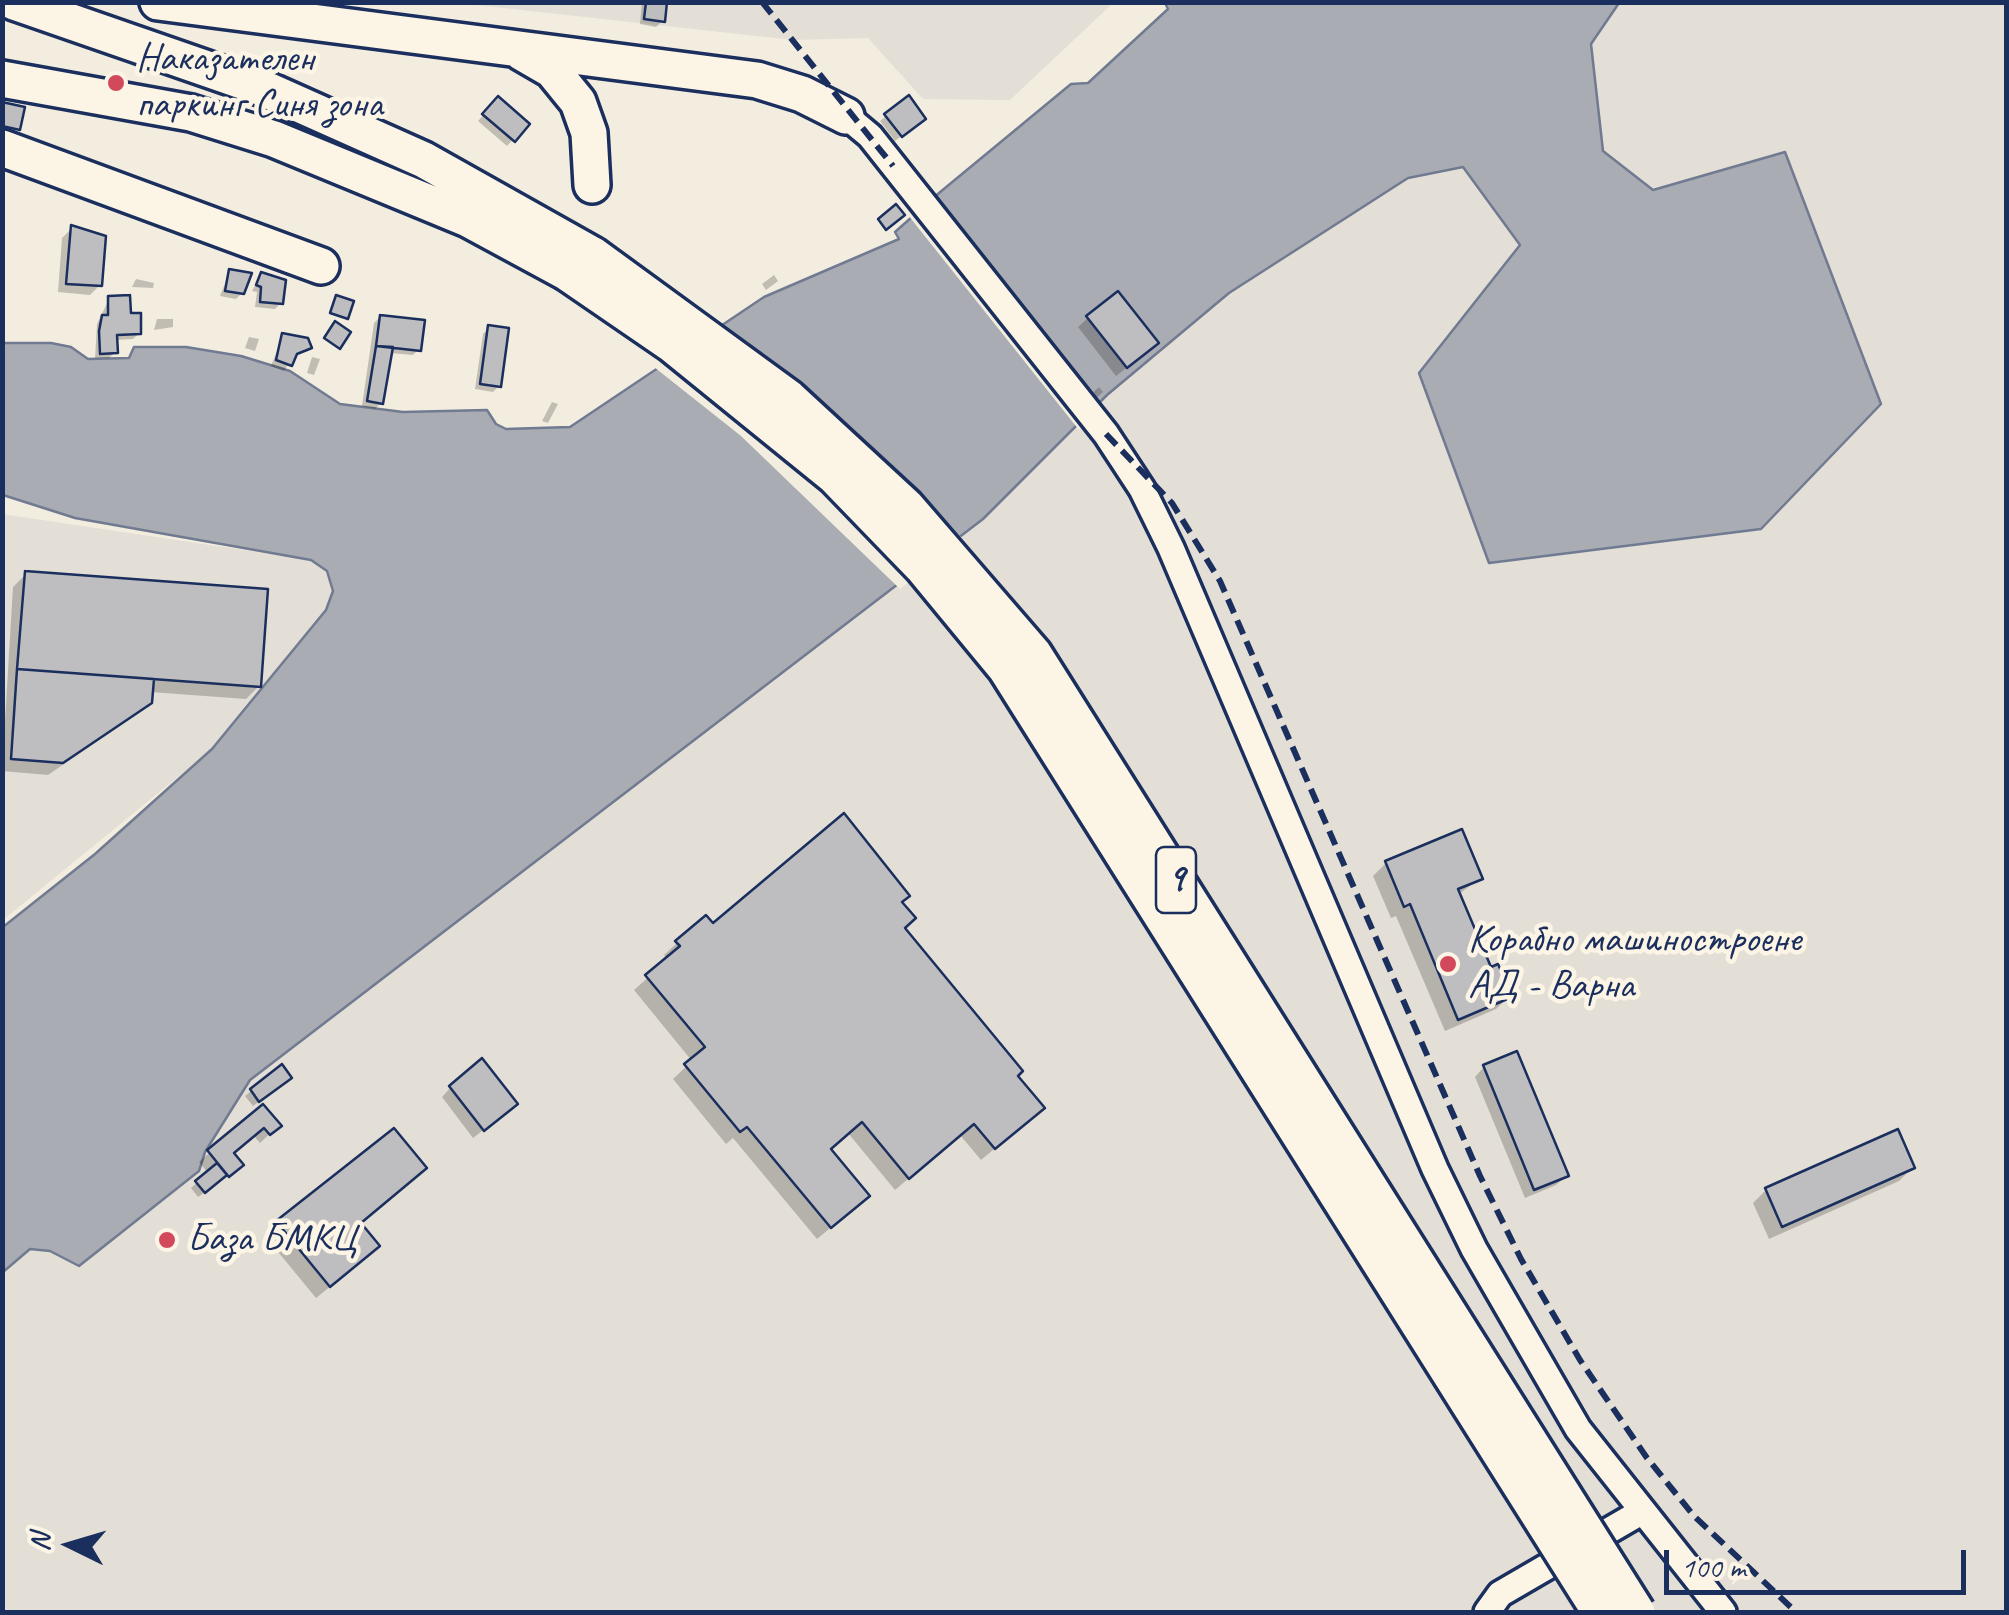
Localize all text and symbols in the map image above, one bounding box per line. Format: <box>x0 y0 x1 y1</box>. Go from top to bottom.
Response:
place label: Наказателен паркинг Синя зона <box>136 36 383 130</box>
marker: Наказателен паркинг Синя зона <box>105 72 127 94</box>
road number: 9 <box>1156 847 1196 913</box>
place label: Корабно машиностроене АД - Варна <box>1468 917 1801 1011</box>
marker: Корабно машиностроене АД - Варна <box>1437 953 1459 975</box>
place label: База БМКЦ <box>187 1216 356 1264</box>
marker: База БМКЦ <box>156 1229 178 1251</box>
north arrow <box>20 1495 120 1595</box>
scale bar <box>1669 1530 1972 1592</box>
text: N <box>21 1532 58 1553</box>
text: 100 m <box>1681 1548 1746 1586</box>

